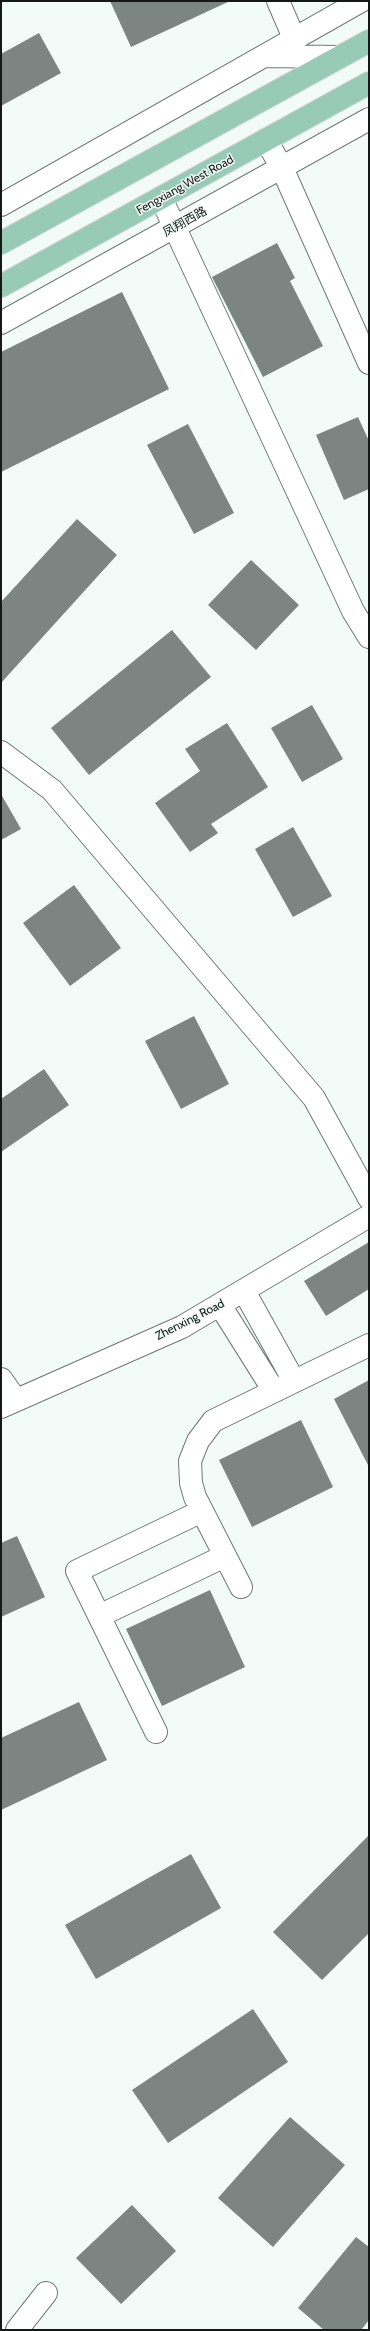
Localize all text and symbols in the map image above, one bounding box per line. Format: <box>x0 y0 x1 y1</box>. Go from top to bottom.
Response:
street label: Fengxiang West Road <box>134 152 236 218</box>
street label: 凤翔西路 <box>161 204 209 240</box>
street label: Zhenxing Road <box>153 1296 227 1344</box>

